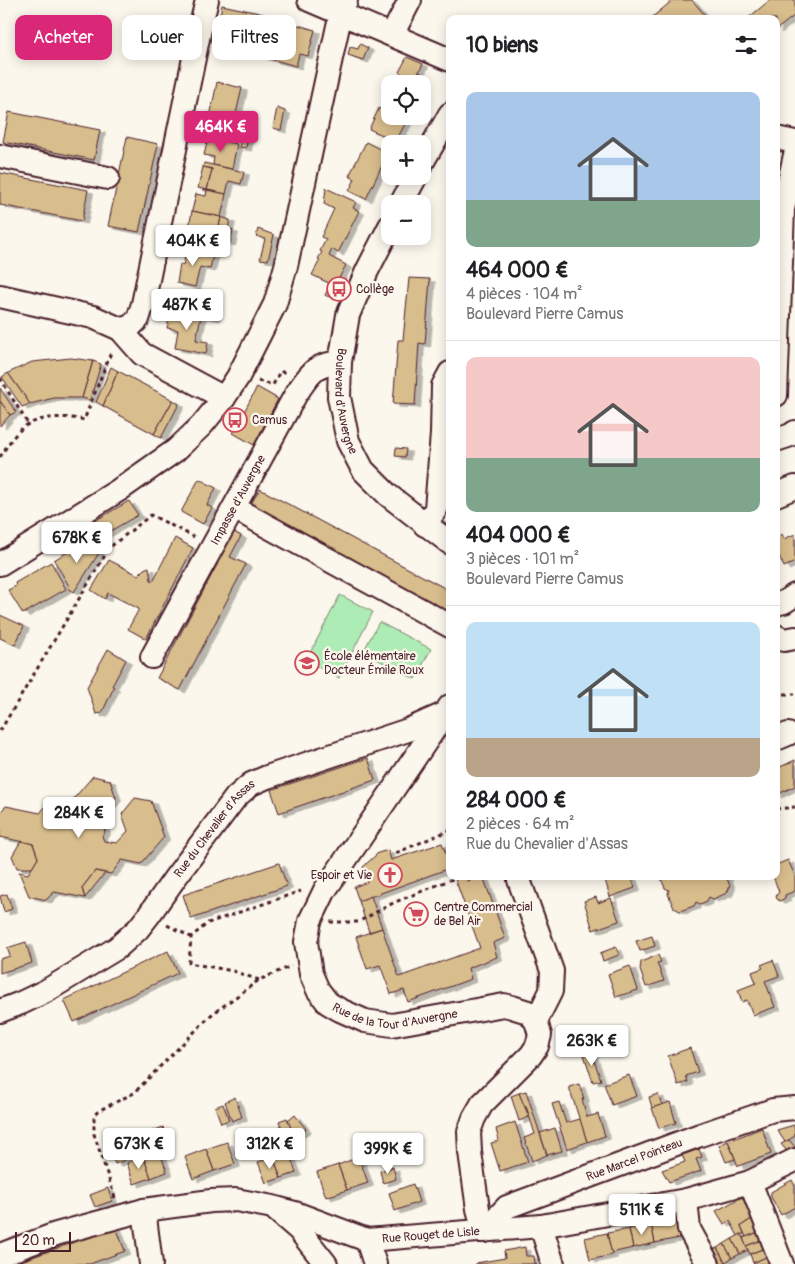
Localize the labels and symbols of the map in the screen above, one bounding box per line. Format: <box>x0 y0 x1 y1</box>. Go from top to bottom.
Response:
pin: 464K € <box>180 110 262 153</box>
pin: 404K € <box>152 224 234 267</box>
bus stop icon: Collège <box>326 276 352 302</box>
place label: Collège <box>356 282 394 297</box>
pin: 487K € <box>146 288 228 331</box>
street label: Boulevard d'Auvergne <box>331 347 361 457</box>
bus stop icon: Camus <box>222 407 248 433</box>
place label: Camus <box>252 413 288 428</box>
street label: Impasse d'Auvergne <box>207 452 269 548</box>
pin: 678K € <box>36 522 118 564</box>
place label: École élémentaire Docteur Émile Roux <box>324 648 424 678</box>
school or university icon: École élémentaire Docteur Émile Roux <box>294 650 320 676</box>
street label: Rue du Chevalier d'Assas <box>171 776 257 880</box>
pin: 284K € <box>38 796 120 839</box>
church icon: Espoir et Vie <box>377 862 403 888</box>
place label: Espoir et Vie <box>311 868 372 883</box>
place label: Centre Commercial de Bel Air <box>434 900 533 929</box>
supermarket icon: Centre Commercial de Bel Air <box>403 901 429 927</box>
street label: Rue de la Tour d'Auvergne <box>330 1000 459 1033</box>
pin: 263K € <box>551 1024 633 1067</box>
pin: 673K € <box>98 1128 180 1170</box>
pin: 312K € <box>229 1128 311 1170</box>
pin: 399K € <box>347 1132 429 1175</box>
street label: Rue Marcel Pointeau <box>584 1135 684 1184</box>
pin: 511K € <box>601 1194 683 1236</box>
street label: Rue Rouget de Lisle <box>381 1223 480 1246</box>
scale bar <box>15 1229 71 1252</box>

